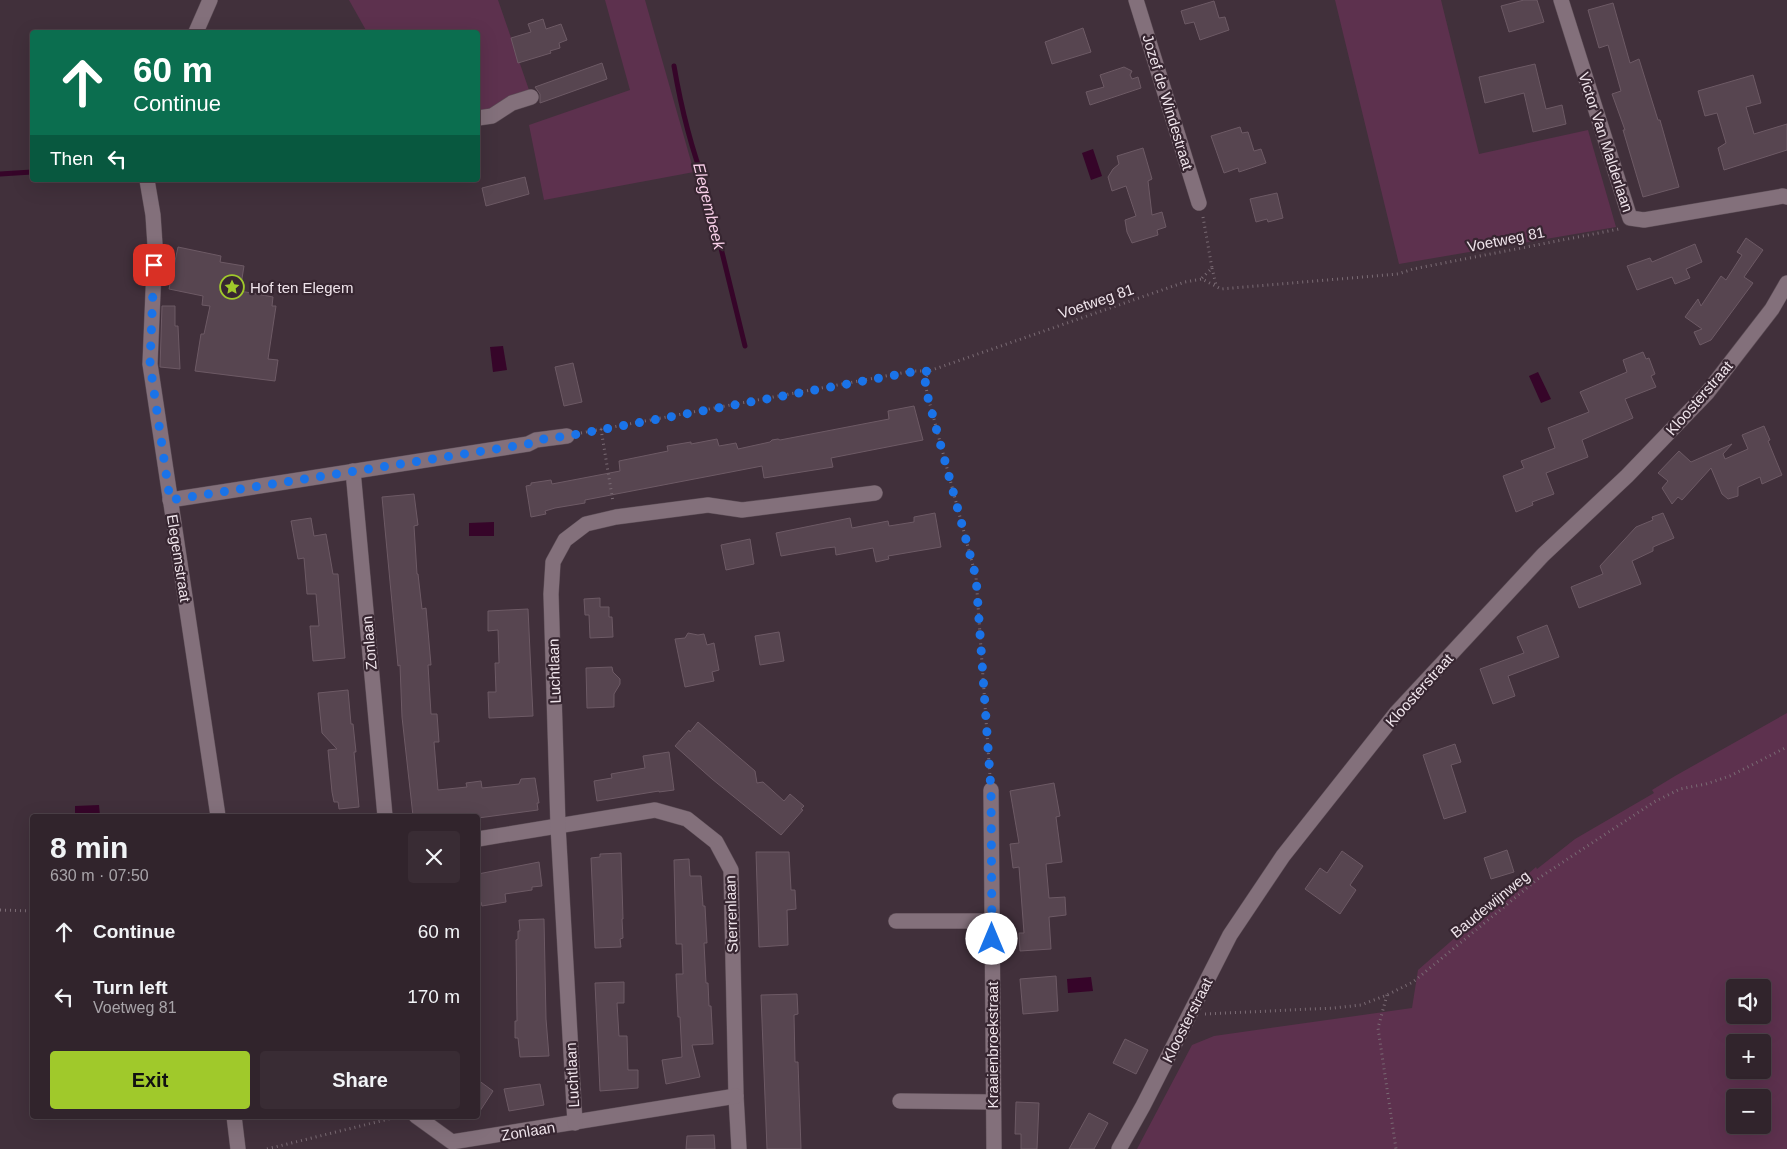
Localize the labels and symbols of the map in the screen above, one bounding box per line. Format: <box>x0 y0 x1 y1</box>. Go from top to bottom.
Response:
street label: Jozef de Windestraat <box>1139 32 1197 173</box>
street label: Victor Van Malderlaan <box>1575 70 1637 214</box>
water label: Elegembeek <box>690 161 728 252</box>
street label: Voetweg 81 <box>1466 223 1546 255</box>
pin <box>133 244 175 286</box>
place icon: Hof ten Elegem <box>219 274 245 300</box>
place label: Hof ten Elegem <box>250 279 353 296</box>
street label: Voetweg 81 <box>1056 280 1136 322</box>
street label: Kloosterstraat <box>1662 357 1736 438</box>
street label: Elegemstraat <box>164 513 194 604</box>
street label: Zonlaan <box>358 615 380 671</box>
street label: Luchtlaan <box>544 638 564 704</box>
street label: Kloosterstraat <box>1382 649 1457 730</box>
street label: Baudewijnweg <box>1447 867 1533 941</box>
street label: Sterrenlaan <box>721 875 741 953</box>
position arrow <box>965 912 1017 964</box>
street label: Kloosterstraat <box>1158 974 1216 1065</box>
street label: Kraaienbroekstraat <box>984 981 1001 1108</box>
street label: Luchtlaan <box>562 1042 582 1108</box>
street label: Zonlaan <box>500 1118 556 1144</box>

